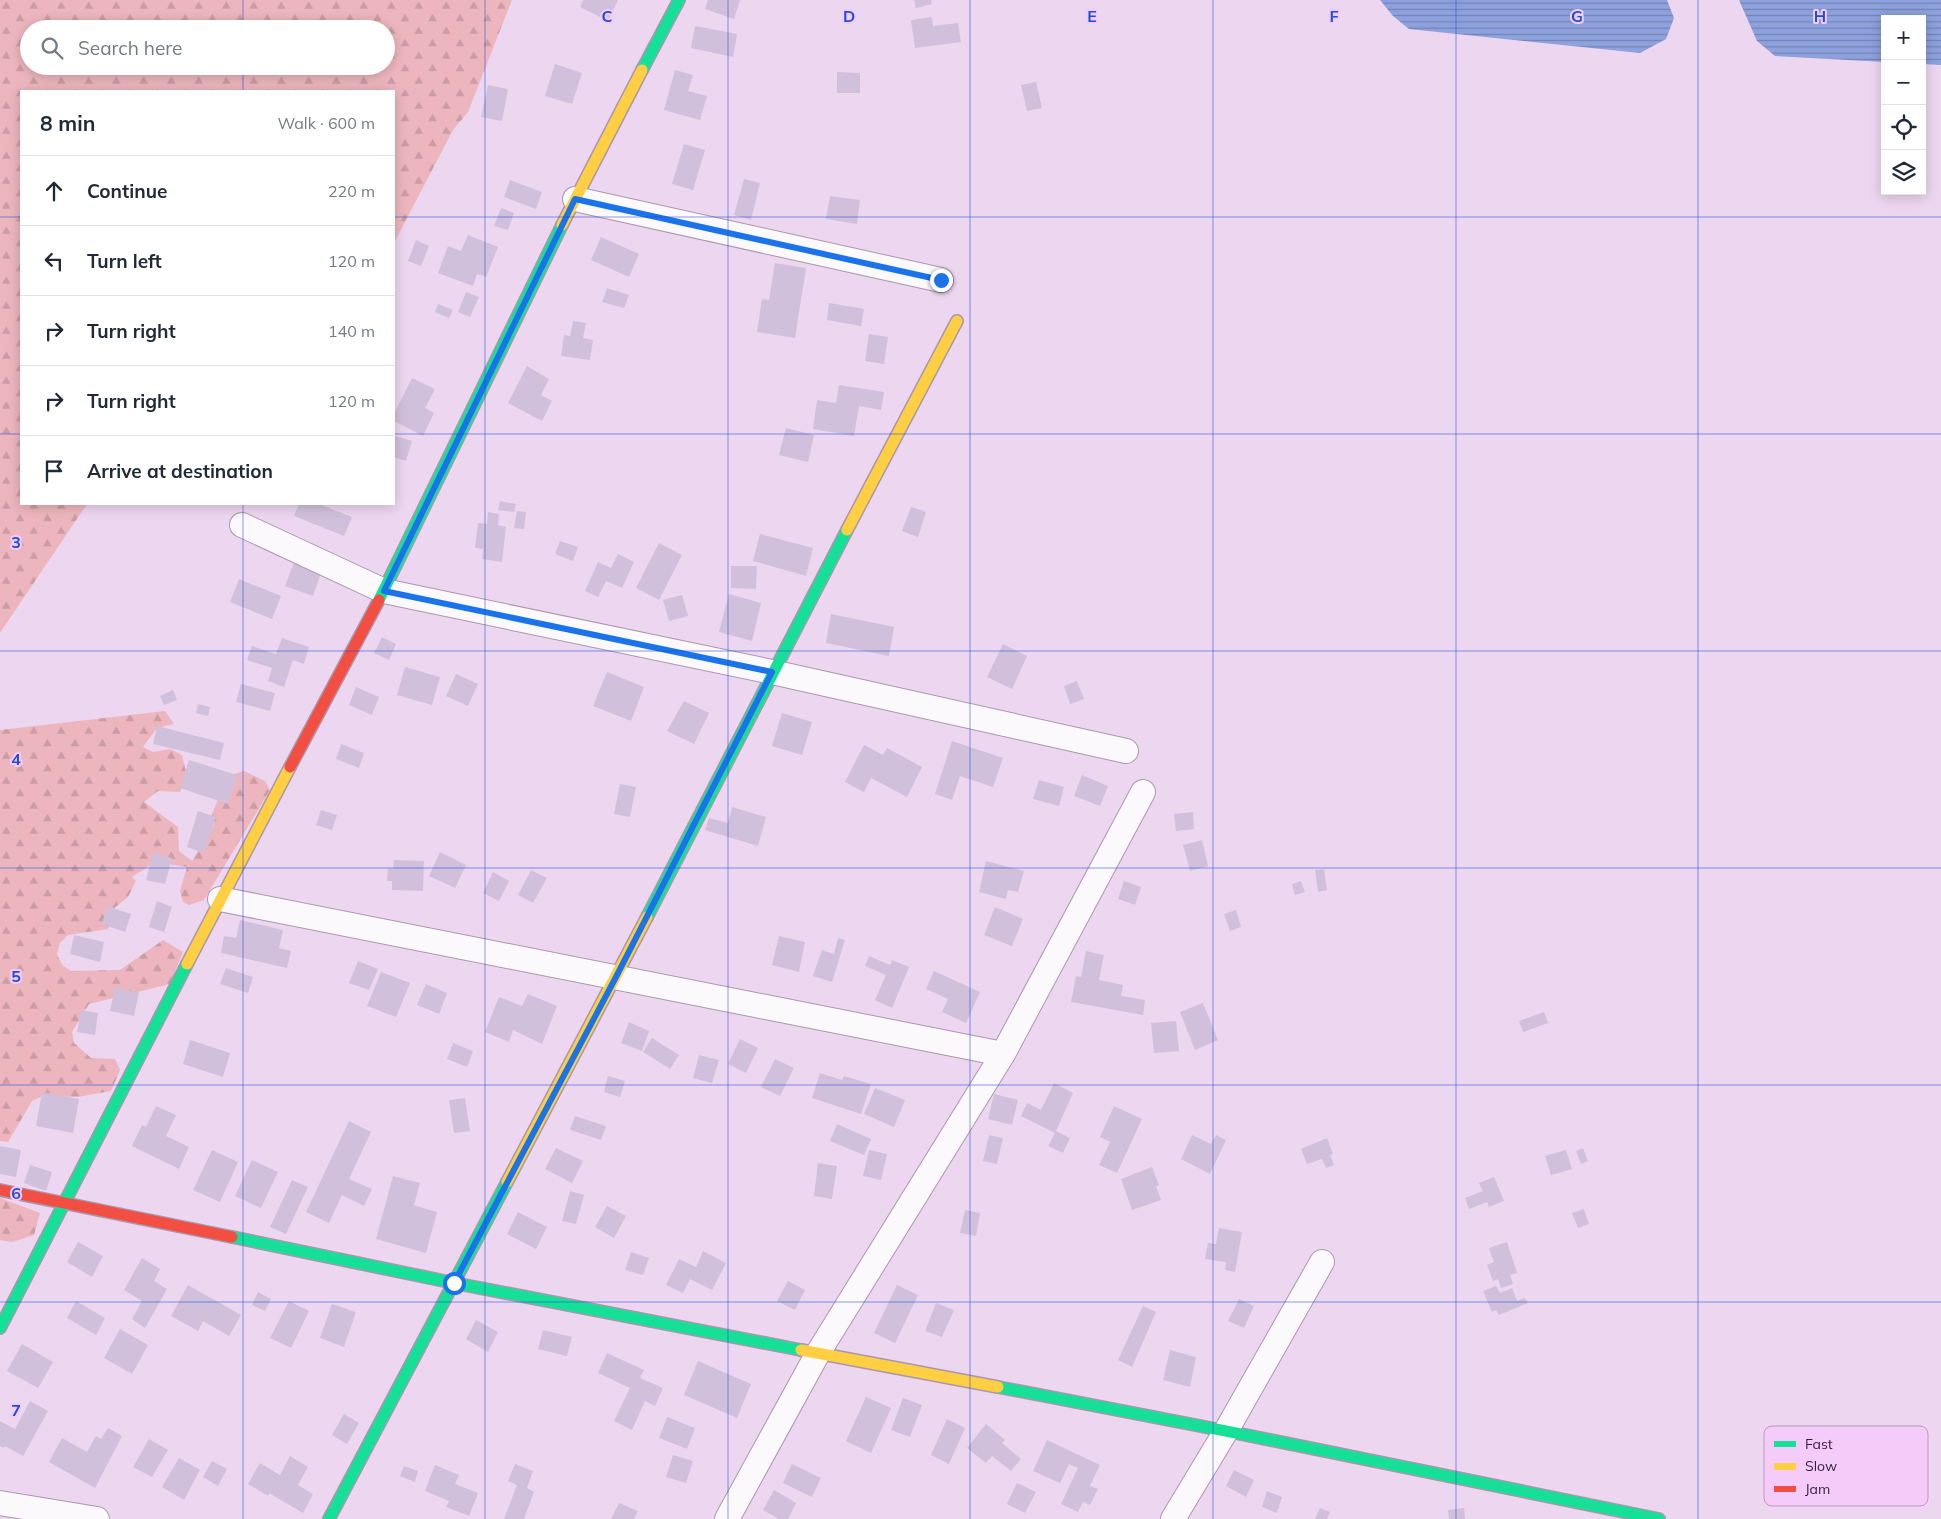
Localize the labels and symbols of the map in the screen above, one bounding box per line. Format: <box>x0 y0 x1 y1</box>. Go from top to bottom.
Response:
text: C <box>602 6 613 26</box>
text: D <box>843 6 855 26</box>
text: E <box>1087 6 1097 26</box>
text: F <box>1329 6 1339 26</box>
text: G <box>1571 6 1583 26</box>
text: H <box>1814 6 1826 26</box>
route end <box>930 269 953 292</box>
text: 3 <box>11 532 21 552</box>
text: 4 <box>11 749 21 769</box>
text: 5 <box>11 966 21 986</box>
text: 6 <box>11 1183 21 1203</box>
route start <box>443 1272 466 1295</box>
text: 7 <box>11 1400 21 1420</box>
legend <box>1764 1426 1928 1506</box>
text: Fast <box>1805 1435 1833 1453</box>
text: Slow <box>1805 1457 1837 1475</box>
text: Jam <box>1805 1480 1830 1498</box>

